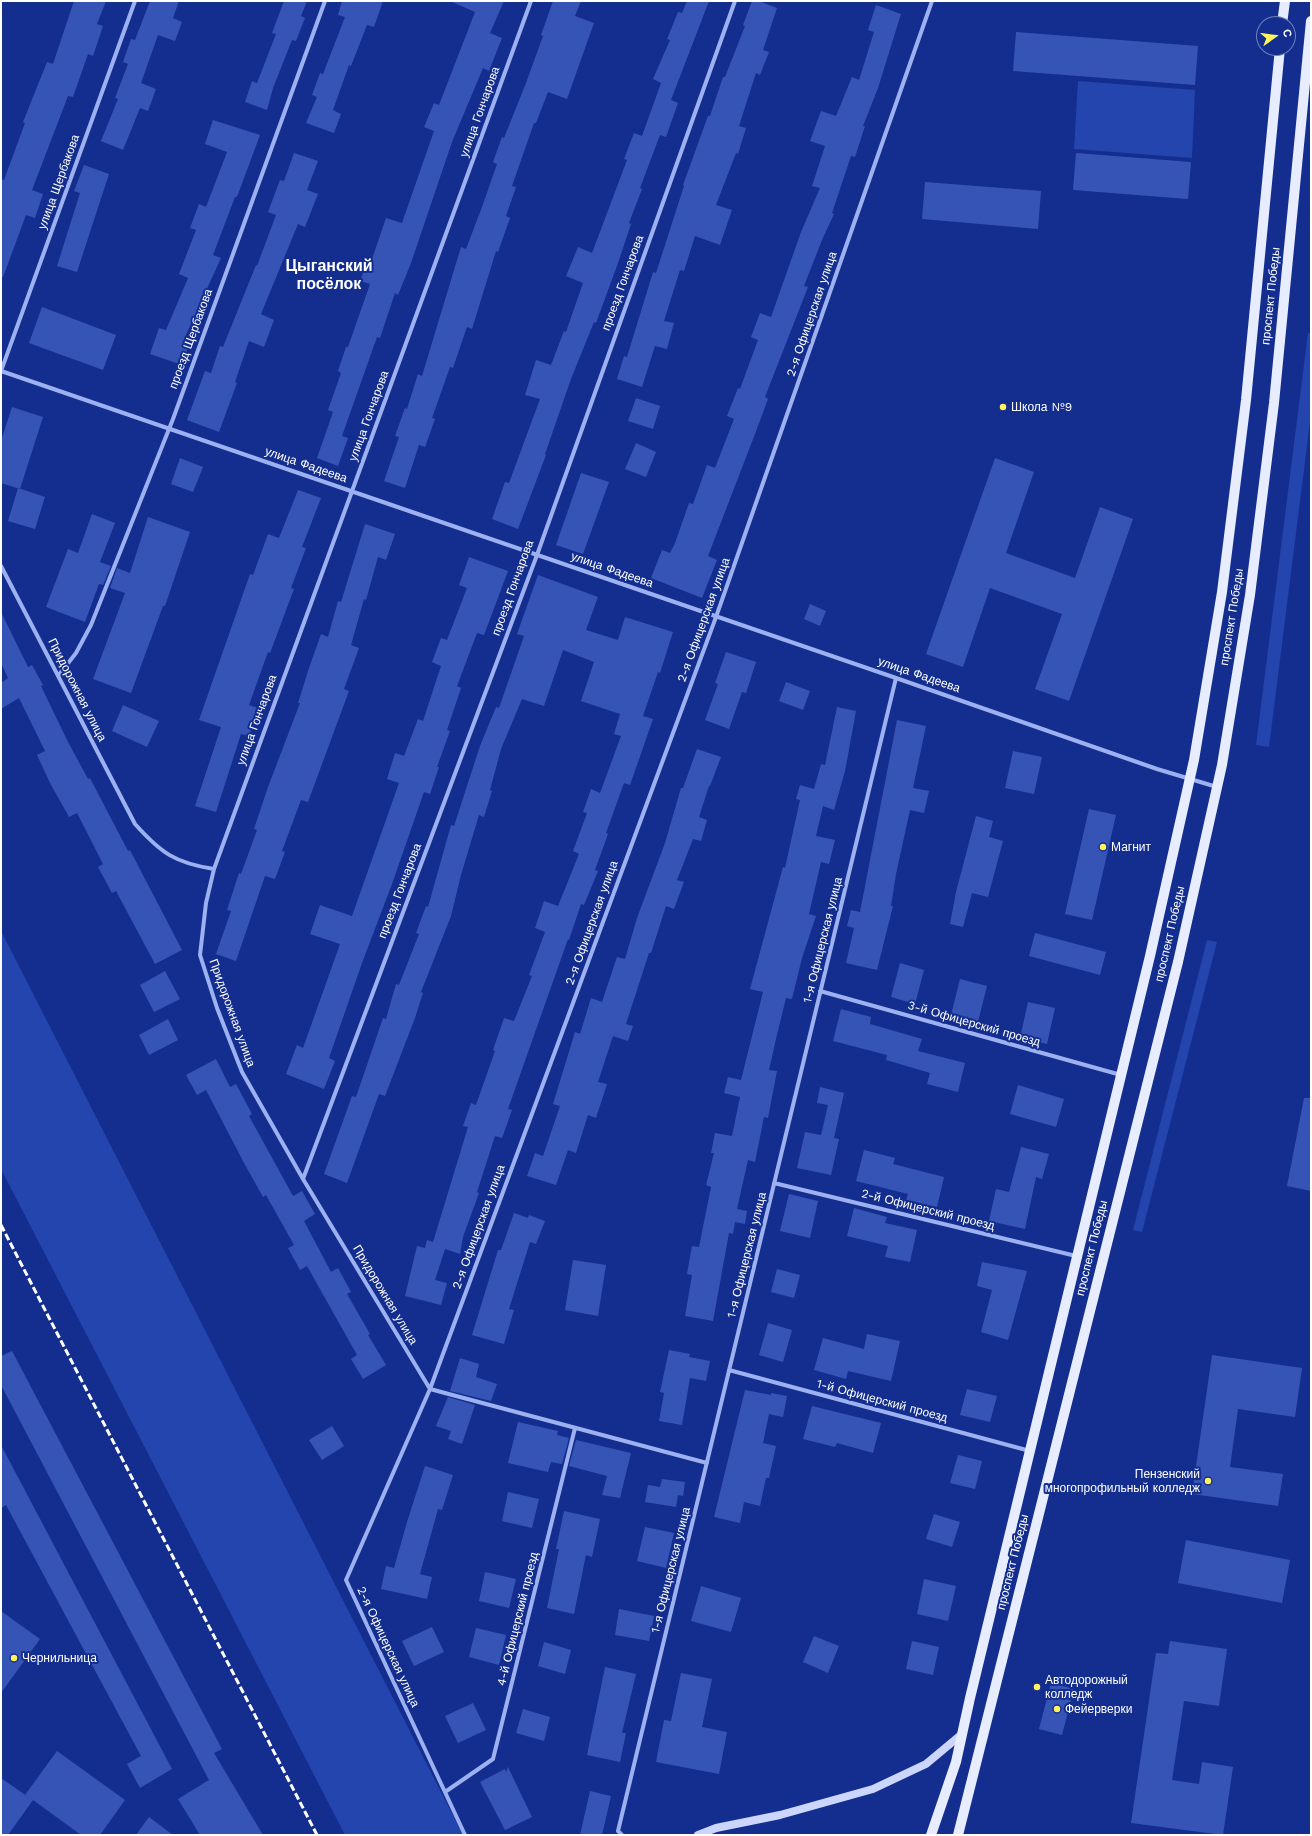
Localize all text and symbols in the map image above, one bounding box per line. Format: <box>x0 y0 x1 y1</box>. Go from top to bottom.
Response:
north arrow <box>1256 16 1296 56</box>
text: С <box>1280 28 1294 39</box>
street label: улица Гончарова <box>457 65 503 159</box>
street label: улица Щербакова <box>35 133 83 231</box>
street label: проезд Гончарова <box>599 233 647 333</box>
street label: проспект Победы <box>1259 246 1283 346</box>
street label: 2-я Офицерская улица <box>784 250 840 378</box>
district label: Цыганский посёлок <box>285 256 373 294</box>
street label: проезд Щербакова <box>166 287 216 391</box>
street label: улица Гончарова <box>346 369 392 463</box>
place label: Школа №9 <box>1011 400 1072 414</box>
marker: Школа №9 <box>998 402 1008 412</box>
street label: улица Фадеева <box>263 444 349 486</box>
street label: проезд Гончарова <box>489 538 537 638</box>
street label: улица Фадеева <box>569 549 655 591</box>
street label: 2-я Офицерская улица <box>675 556 733 684</box>
street label: проспект Победы <box>1217 567 1247 667</box>
street label: Придорожная улица <box>45 636 109 744</box>
street label: улица Фадеева <box>876 654 962 696</box>
street label: улица Гончарова <box>234 673 280 767</box>
place label: Магнит <box>1111 840 1151 854</box>
street label: проезд Гончарова <box>375 841 425 941</box>
marker: Магнит <box>1098 842 1108 852</box>
street label: 2-я Офицерская улица <box>563 859 621 987</box>
street label: 1-я Офицерская улица <box>800 876 846 1004</box>
street label: проспект Победы <box>1152 885 1188 983</box>
street label: Придорожная улица <box>206 957 258 1069</box>
street label: 3-й Офицерский проезд <box>906 998 1042 1050</box>
street label: 2-я Офицерская улица <box>450 1163 508 1291</box>
street label: 2-й Офицерский проезд <box>860 1186 996 1234</box>
street label: 1-я Офицерская улица <box>724 1191 770 1319</box>
street label: проспект Победы <box>1073 1199 1111 1297</box>
street label: Придорожная улица <box>350 1243 420 1347</box>
street label: 1-й Офицерский проезд <box>815 1377 949 1425</box>
place label: Пензенский многопрофильный колледж <box>1045 1467 1200 1495</box>
marker: Пензенский многопрофильный колледж <box>1203 1476 1213 1486</box>
street label: 1-я Офицерская улица <box>648 1506 694 1634</box>
street label: проспект Победы <box>994 1513 1032 1611</box>
street label: 4-й Офицерский проезд <box>494 1551 542 1687</box>
street label: 2-я Офицерская улица <box>354 1584 422 1710</box>
place label: Чернильница <box>22 1651 97 1665</box>
marker: Чернильница <box>9 1653 19 1663</box>
place label: Автодорожный колледж <box>1045 1673 1128 1701</box>
marker: Автодорожный колледж <box>1032 1682 1042 1692</box>
place label: Фейерверки <box>1065 1702 1132 1716</box>
marker: Фейерверки <box>1052 1704 1062 1714</box>

